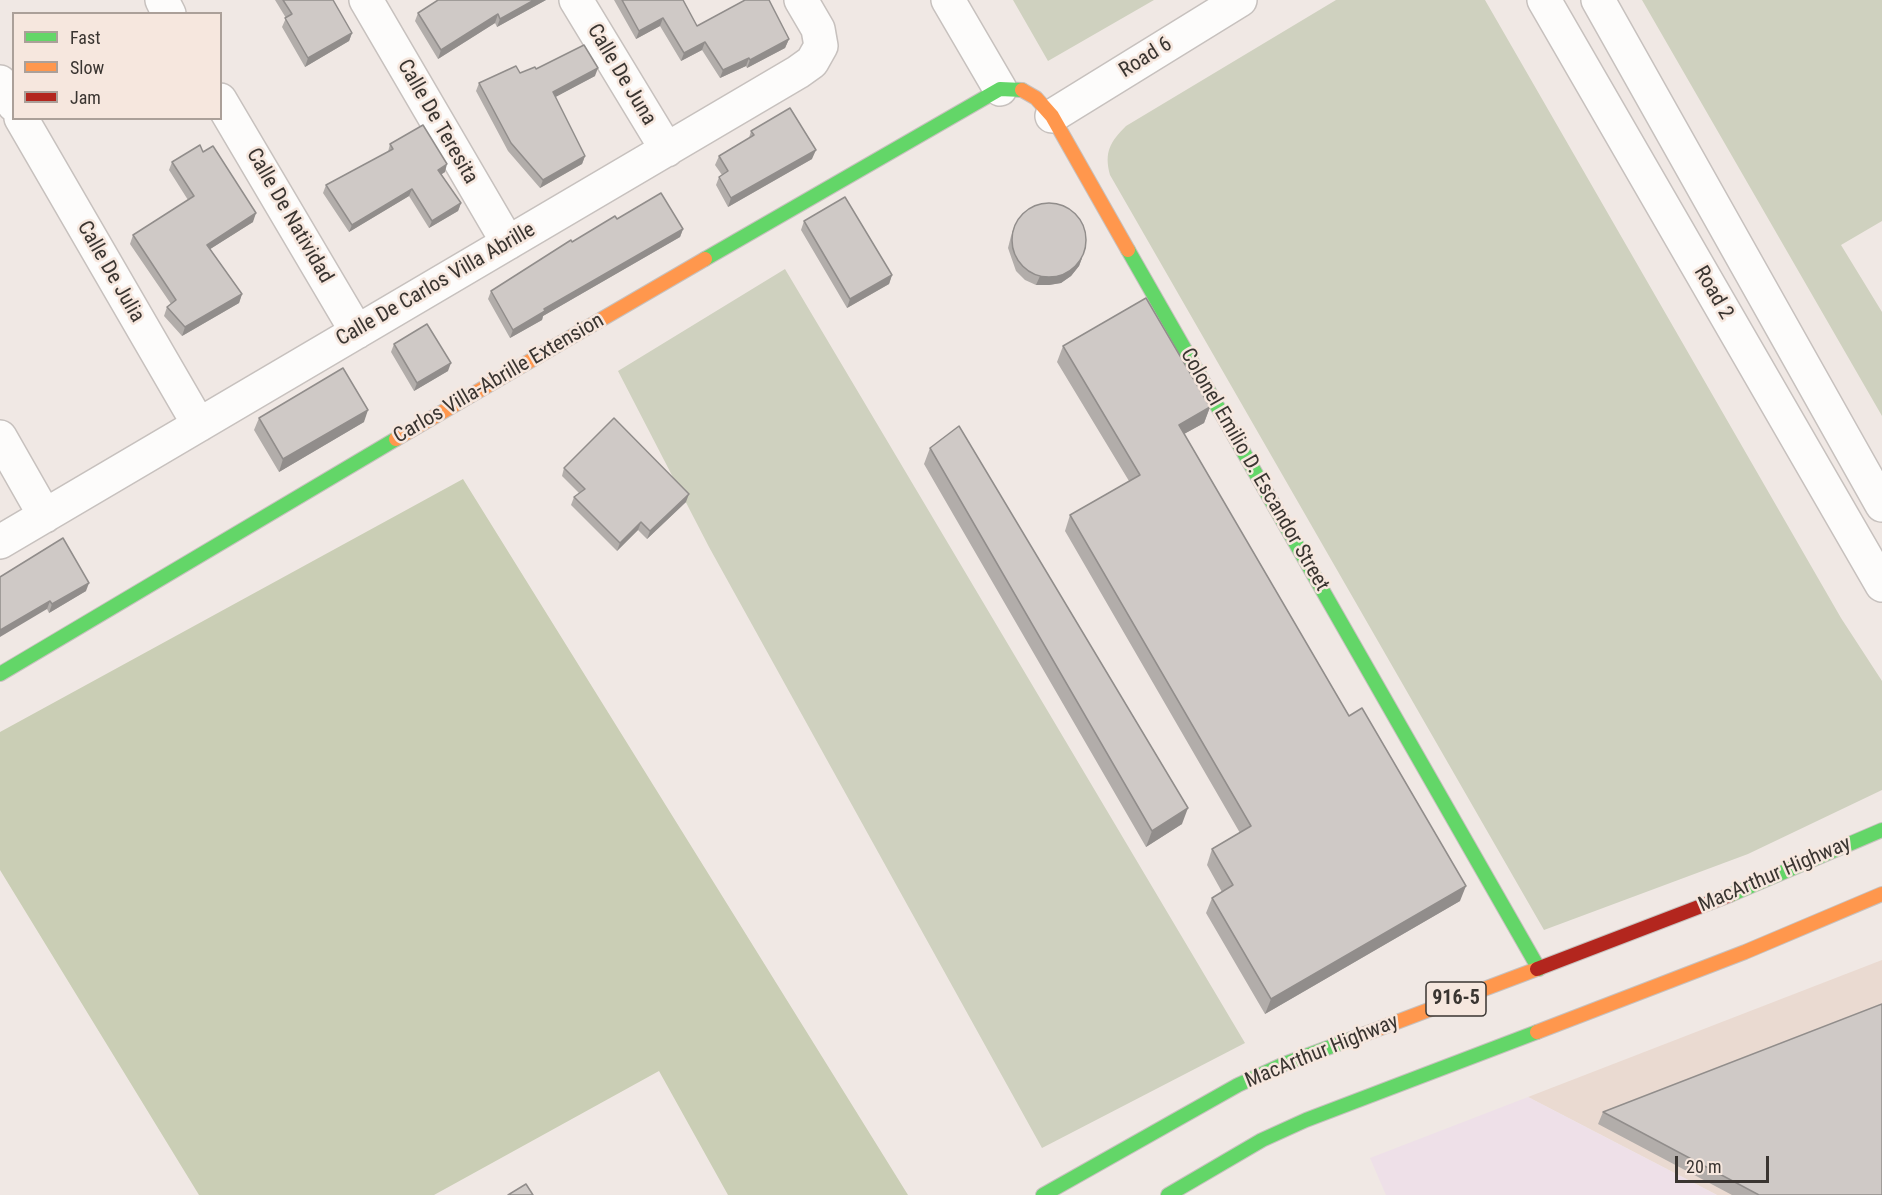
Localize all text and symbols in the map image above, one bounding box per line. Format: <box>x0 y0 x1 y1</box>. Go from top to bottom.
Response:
legend <box>12 12 222 120</box>
street label: Calle De Juna <box>581 20 661 130</box>
text: Fast <box>70 27 101 48</box>
street label: Road 6 <box>1115 32 1177 84</box>
street label: Calle De Teresita <box>391 55 483 189</box>
text: Slow <box>70 57 104 78</box>
text: Jam <box>70 87 101 108</box>
street label: Calle De Natividad <box>240 144 338 288</box>
street label: Calle De Julia <box>71 217 149 327</box>
street label: Calle De Carlos Villa Abrille <box>332 218 540 352</box>
street label: Road 2 <box>1688 262 1738 324</box>
street label: Carlos Villa-Abrille Extension <box>389 308 609 450</box>
street label: Colonel Emilio D. Escandor Street <box>1174 344 1334 596</box>
street label: MacArthur Highway <box>1695 832 1855 918</box>
road number: 916-5 <box>1426 982 1486 1016</box>
street label: MacArthur Highway <box>1242 1010 1402 1094</box>
scale bar <box>1678 1144 1772 1182</box>
text: 20 m <box>1686 1156 1721 1177</box>

